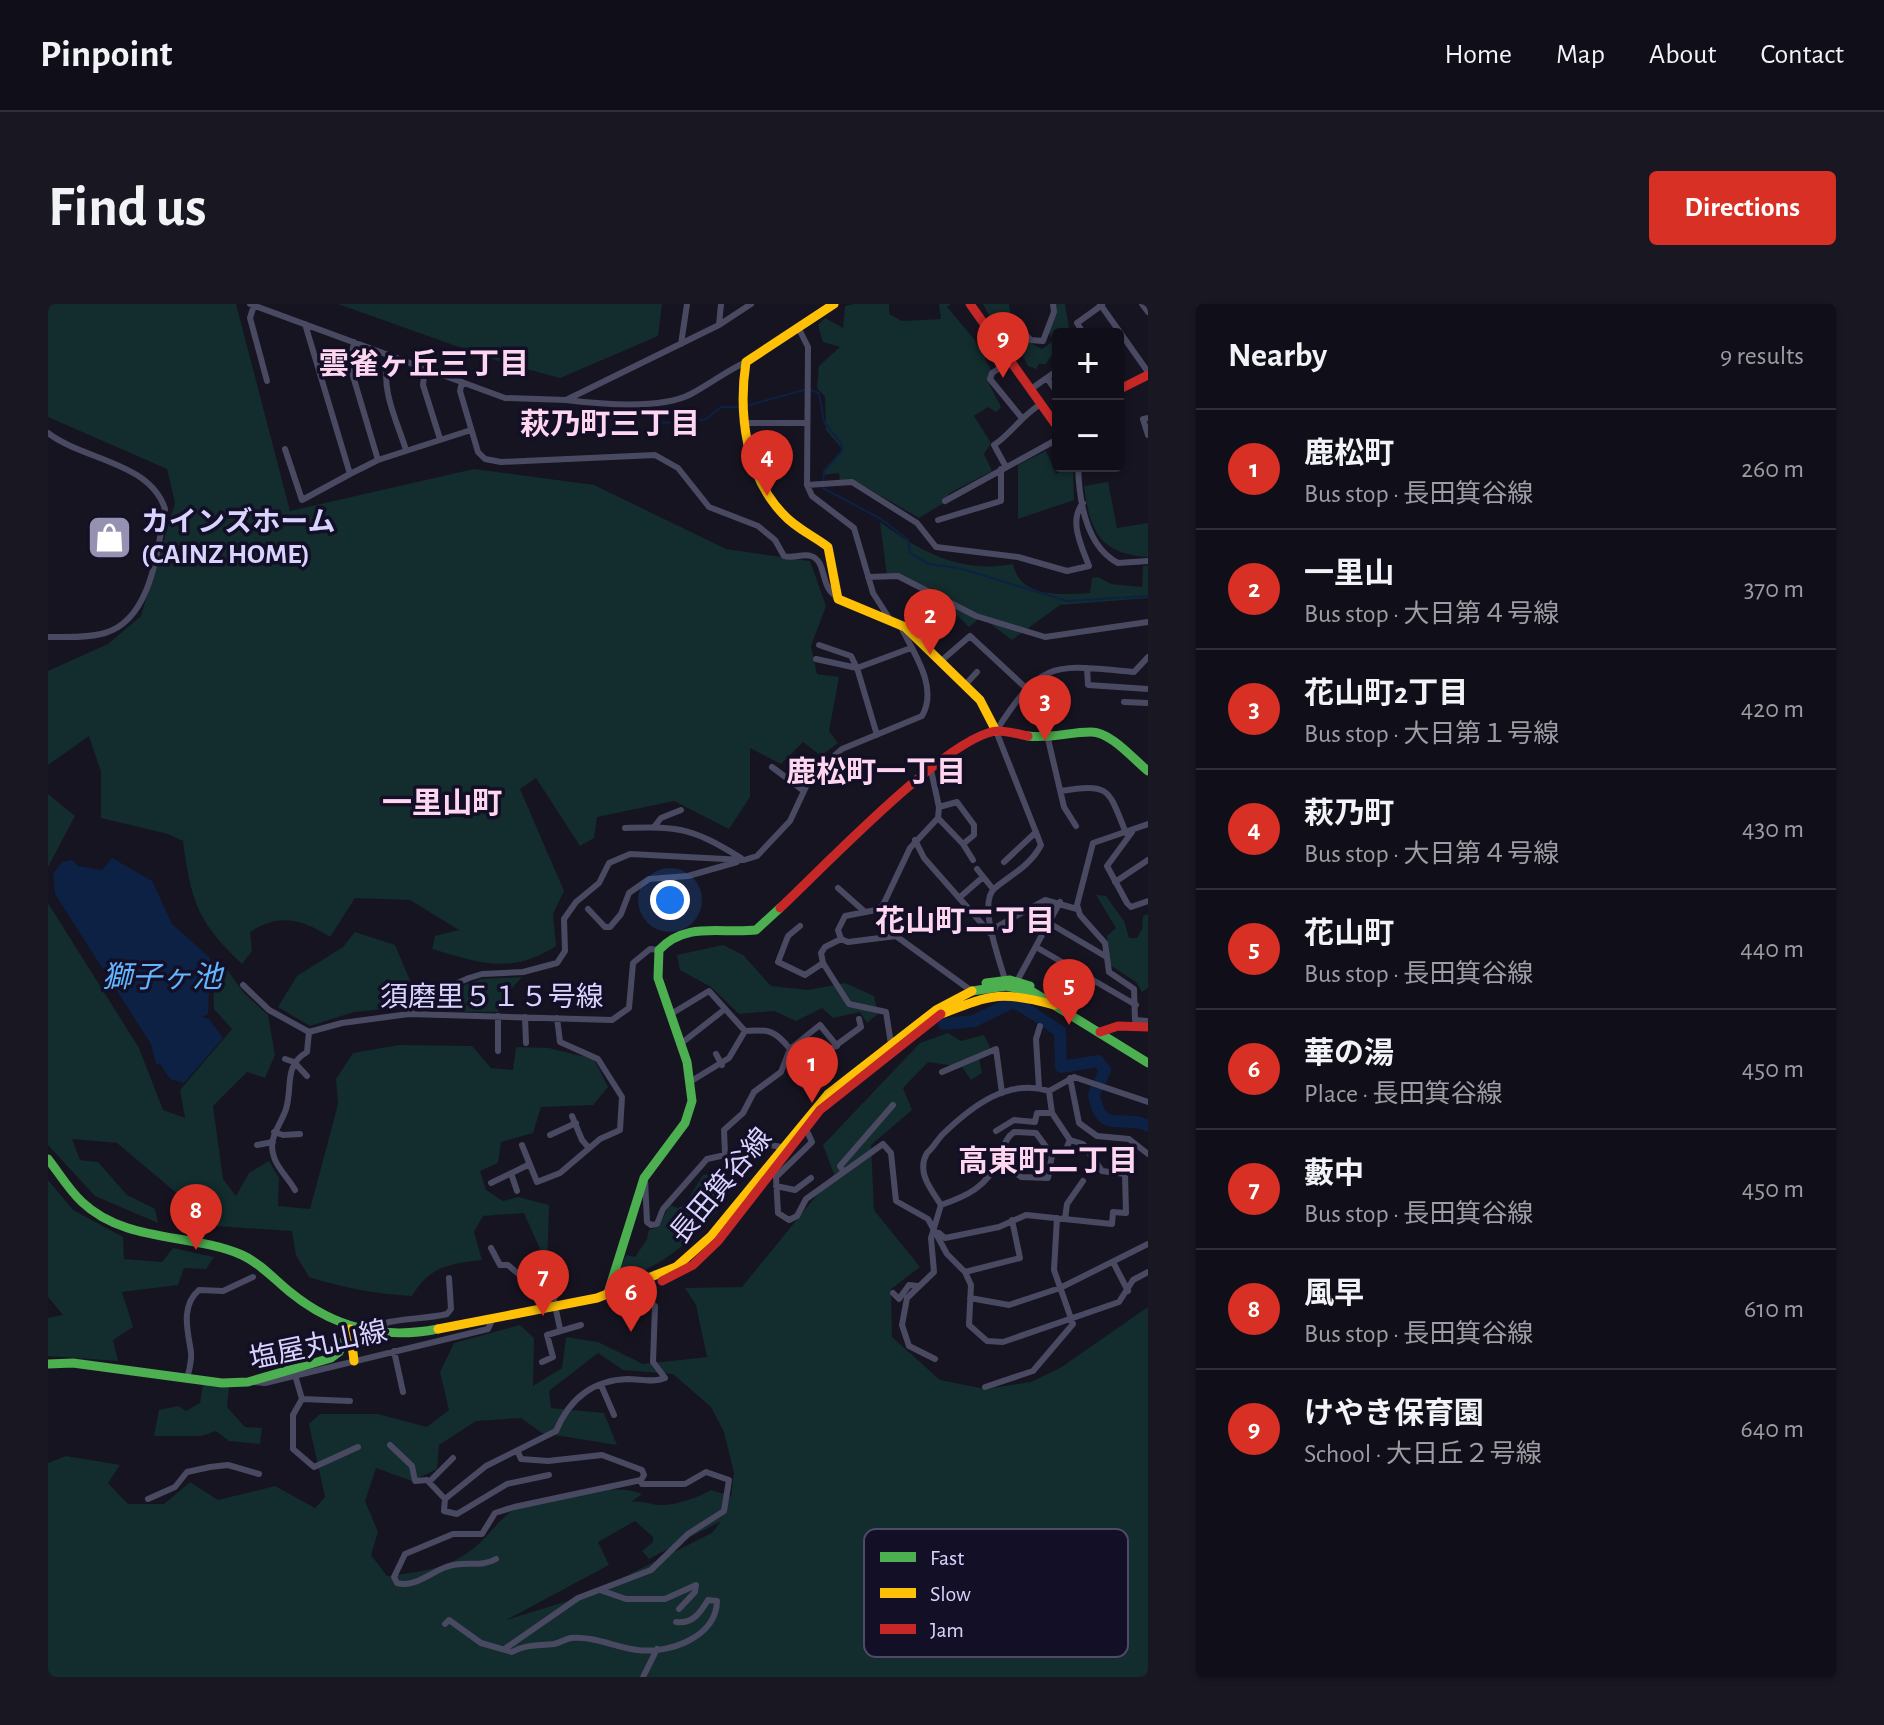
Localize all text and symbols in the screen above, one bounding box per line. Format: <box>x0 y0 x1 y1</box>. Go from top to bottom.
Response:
text: Pinpoint <box>40 36 172 74</box>
text: Home <box>1445 41 1512 69</box>
text: Map <box>1556 41 1605 69</box>
text: About <box>1649 41 1717 69</box>
text: Contact <box>1761 41 1844 69</box>
button: Directions <box>1649 171 1836 245</box>
text: Find us <box>48 180 206 236</box>
pin: 9 <box>977 312 1029 378</box>
map controls <box>1052 328 1124 472</box>
button: + <box>1052 328 1124 400</box>
text: Nearby <box>1228 339 1327 373</box>
text: 9 results <box>1720 343 1804 369</box>
district label: 雲雀ヶ丘三丁目 <box>319 348 529 380</box>
button: − <box>1052 400 1124 472</box>
district label: 萩乃町三丁目 <box>520 408 700 440</box>
pin: 4 <box>741 430 793 496</box>
text: 鹿松町 <box>1304 439 1394 469</box>
text: 1 <box>1249 456 1259 482</box>
text: 260 m <box>1741 456 1804 482</box>
text: Bus stop · 長田箕谷線 <box>1304 481 1533 507</box>
place label: カインズホーム (CAINZ HOME) <box>141 506 336 569</box>
shop icon: カインズホーム (CAINZ HOME) <box>86 513 134 561</box>
text: 一里山 <box>1304 559 1394 589</box>
text: 2 <box>1248 576 1260 602</box>
text: 370 m <box>1744 576 1804 602</box>
pin: 2 <box>904 589 956 655</box>
text: Bus stop · 大日第４号線 <box>1304 601 1559 627</box>
pin: 3 <box>1019 675 1071 741</box>
text: 花山町2丁目 <box>1304 679 1468 709</box>
text: 3 <box>1248 696 1260 722</box>
text: 420 m <box>1741 696 1804 722</box>
text: Bus stop · 大日第１号線 <box>1304 721 1559 747</box>
district label: 鹿松町一丁目 <box>786 756 966 788</box>
district label: 一里山町 <box>382 788 502 819</box>
text: 萩乃町 <box>1304 799 1394 829</box>
text: 4 <box>1247 816 1261 842</box>
text: 430 m <box>1742 816 1804 842</box>
text: Bus stop · 大日第４号線 <box>1304 841 1559 867</box>
your location <box>650 880 690 920</box>
district label: 花山町二丁目 <box>875 905 1055 937</box>
text: 花山町 <box>1304 919 1394 949</box>
text: 5 <box>1248 936 1260 962</box>
text: 440 m <box>1740 936 1804 962</box>
pin: 5 <box>1043 959 1095 1025</box>
water label: 獅子ヶ池 <box>102 961 225 993</box>
text: Bus stop · 長田箕谷線 <box>1304 961 1533 987</box>
street label: 須磨里５１５号線 <box>380 982 604 1012</box>
pin: 1 <box>786 1037 838 1103</box>
text: 華の湯 <box>1304 1039 1394 1069</box>
text: 6 <box>1248 1056 1260 1082</box>
text: 450 m <box>1742 1056 1804 1082</box>
text: Place · 長田箕谷線 <box>1304 1081 1502 1107</box>
street label: 長田箕谷線 <box>664 1122 777 1249</box>
district label: 高東町二丁目 <box>958 1145 1138 1177</box>
text: 藪中 <box>1304 1159 1364 1189</box>
text: 7 <box>1248 1176 1260 1202</box>
text: 450 m <box>1742 1176 1804 1202</box>
pin: 8 <box>170 1184 222 1250</box>
text: Bus stop · 長田箕谷線 <box>1304 1201 1533 1227</box>
pin: 7 <box>517 1250 569 1316</box>
pin: 6 <box>605 1266 657 1332</box>
text: 風早 <box>1304 1279 1364 1309</box>
text: 8 <box>1248 1296 1260 1322</box>
text: 610 m <box>1744 1296 1804 1322</box>
street label: 塩屋丸山線 <box>247 1316 390 1374</box>
text: Bus stop · 長田箕谷線 <box>1304 1321 1533 1347</box>
text: けやき保育園 <box>1304 1399 1484 1429</box>
text: 9 <box>1248 1416 1260 1442</box>
text: 640 m <box>1740 1416 1804 1442</box>
text: School · 大日丘２号線 <box>1304 1441 1542 1467</box>
legend <box>864 1529 1128 1657</box>
text: Fast <box>930 1547 964 1569</box>
text: Slow <box>930 1583 971 1605</box>
text: Jam <box>930 1619 964 1641</box>

